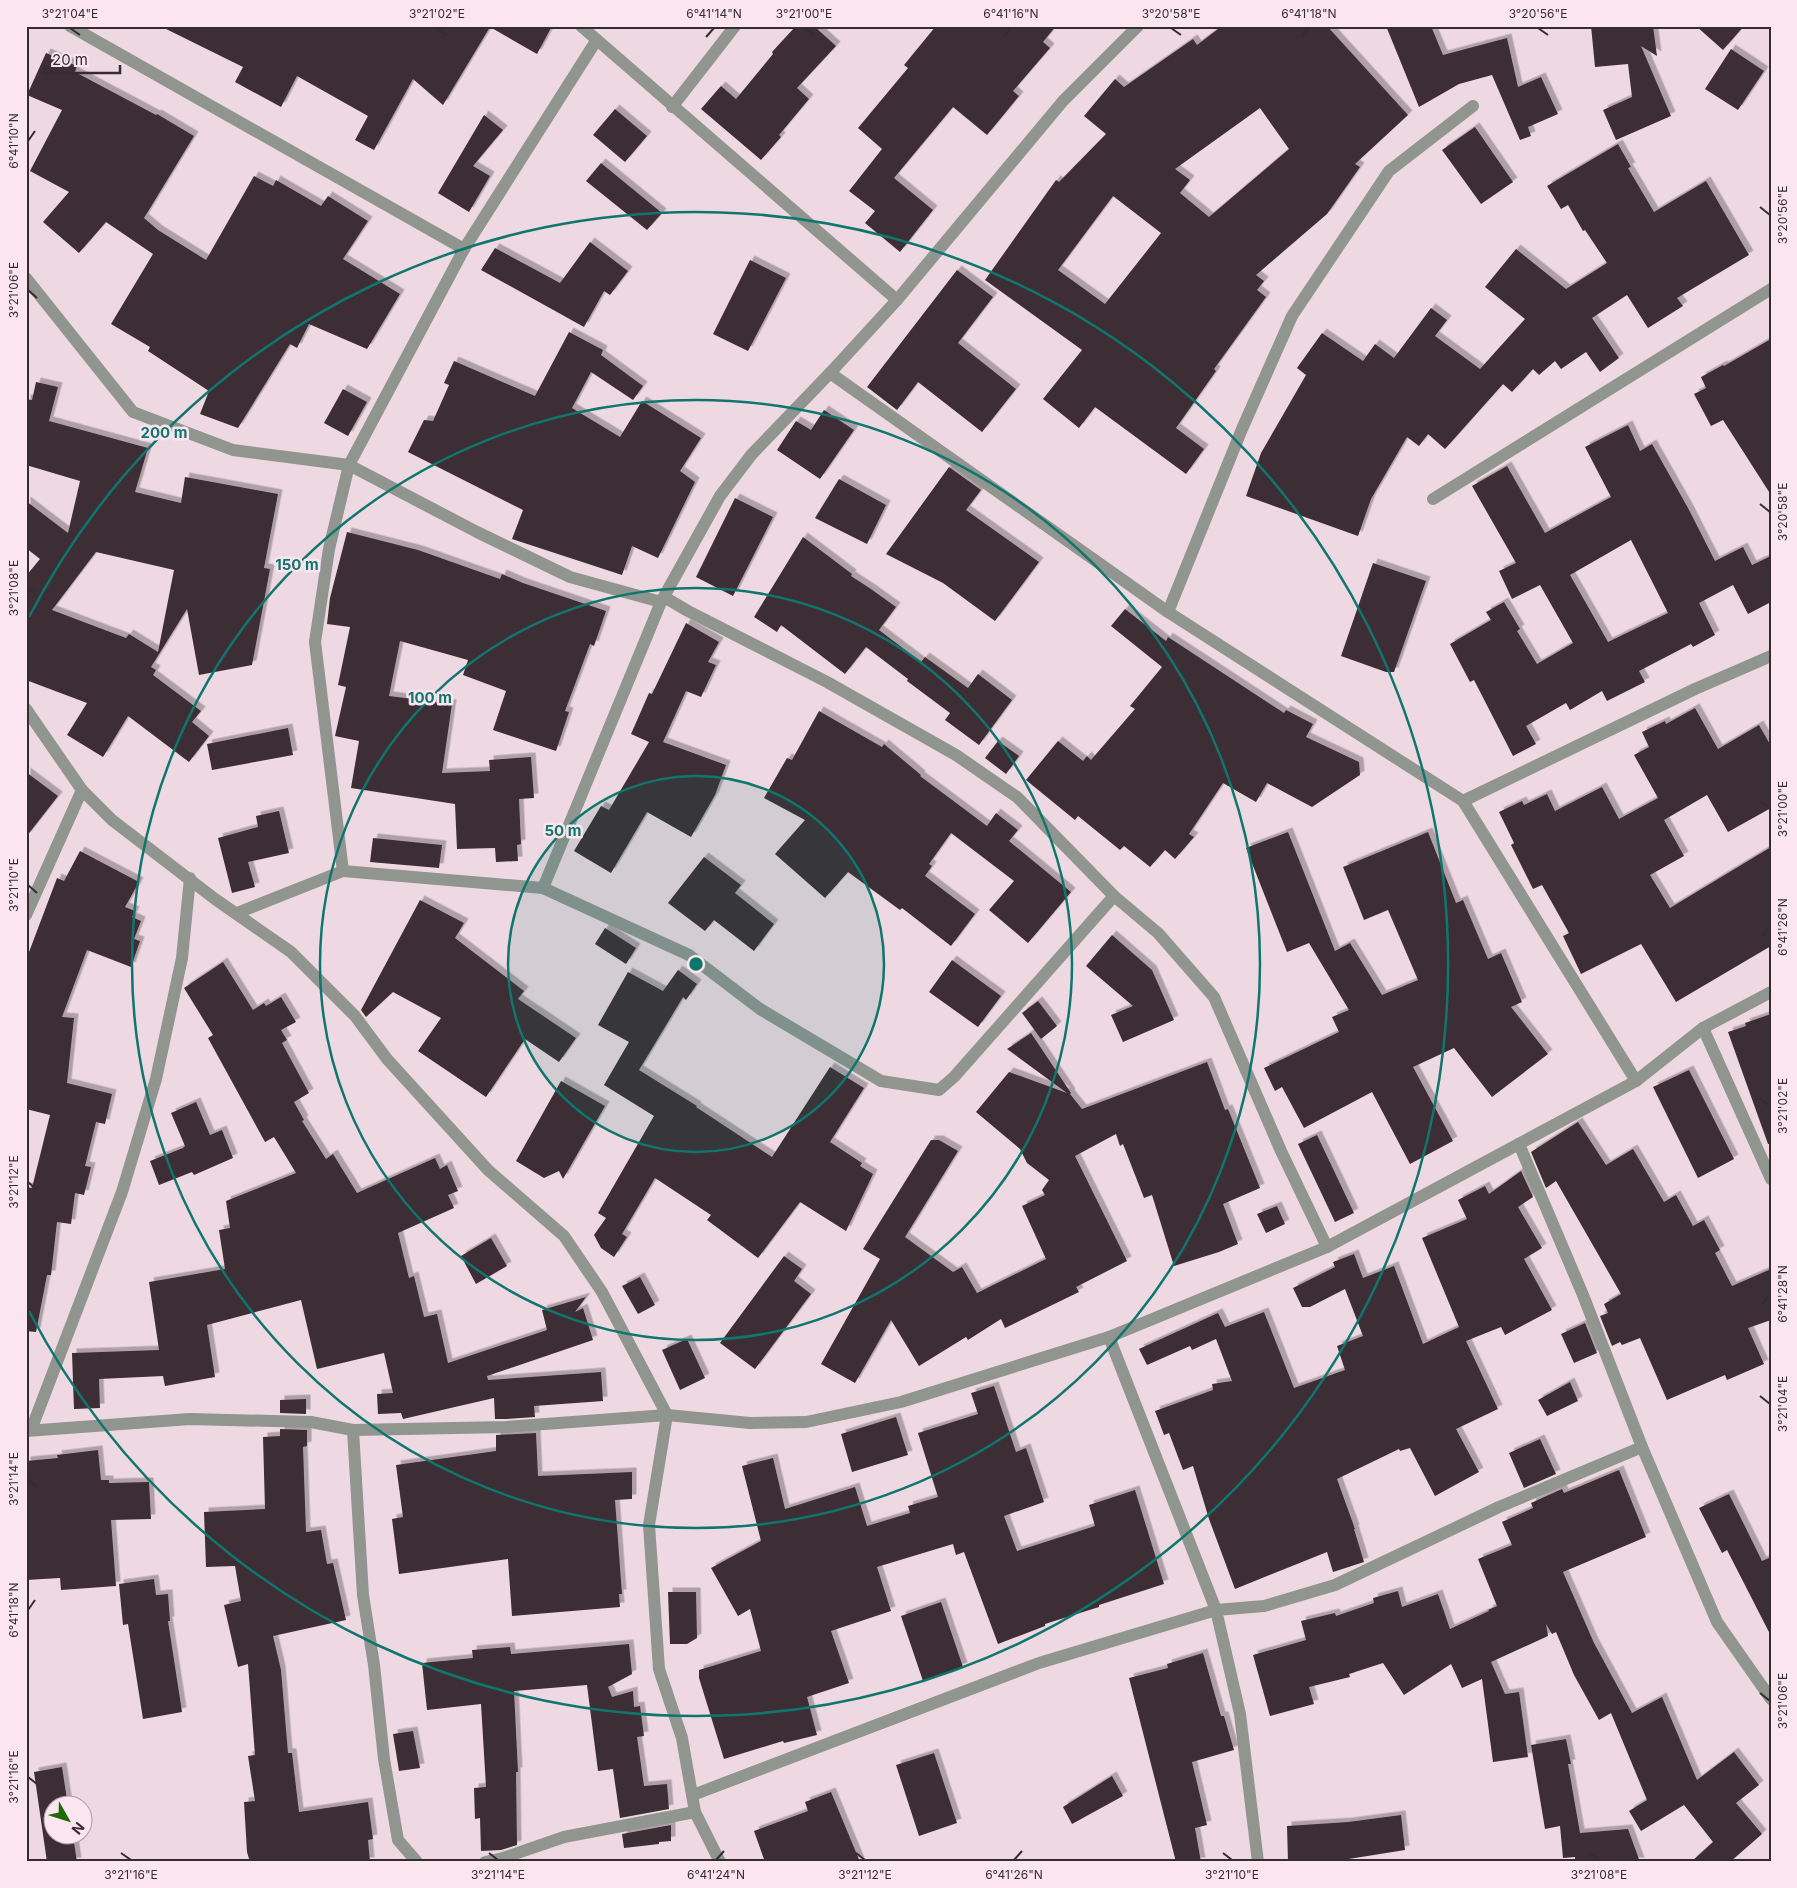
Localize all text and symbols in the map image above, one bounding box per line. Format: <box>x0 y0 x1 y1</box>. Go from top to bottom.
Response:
text: 3°21'04"E <box>42 6 98 21</box>
text: 3°21'02"E <box>409 6 465 21</box>
text: 6°41'14"N <box>686 6 742 21</box>
text: 3°21'00"E <box>776 6 832 21</box>
text: 6°41'16"N <box>983 6 1039 21</box>
text: 3°20'58"E <box>1142 6 1200 21</box>
text: 6°41'18"N <box>1281 6 1337 21</box>
text: 3°20'56"E <box>1509 6 1567 21</box>
scale bar <box>45 42 120 74</box>
text: 20 m <box>52 50 88 69</box>
text: 6°41'10"N <box>6 113 21 169</box>
text: 3°20'56"E <box>1775 186 1790 244</box>
text: 3°21'06"E <box>6 262 21 318</box>
text: 200 m <box>141 423 187 442</box>
text: 3°20'58"E <box>1775 483 1790 541</box>
text: 150 m <box>275 555 319 574</box>
text: 3°21'08"E <box>6 560 21 616</box>
text: 100 m <box>408 688 452 707</box>
text: 3°21'00"E <box>1775 781 1790 837</box>
text: 50 m <box>545 821 581 840</box>
text: 3°21'10"E <box>6 858 21 912</box>
text: 6°41'26"N <box>1775 898 1790 956</box>
centre of rings <box>687 955 705 973</box>
text: 3°21'02"E <box>1775 1078 1790 1134</box>
text: 3°21'12"E <box>6 1155 21 1209</box>
text: 6°41'28"N <box>1775 1265 1790 1323</box>
text: 3°21'04"E <box>1775 1376 1790 1432</box>
text: 3°21'14"E <box>6 1452 21 1506</box>
text: 6°41'18"N <box>6 1582 21 1638</box>
text: 3°21'06"E <box>1775 1673 1790 1729</box>
text: 3°21'16"E <box>6 1750 21 1804</box>
north arrow <box>42 1796 92 1846</box>
text: N <box>69 1819 88 1838</box>
text: 3°21'16"E <box>104 1867 158 1882</box>
text: 3°21'14"E <box>471 1867 525 1882</box>
text: 6°41'24"N <box>687 1867 745 1882</box>
text: 3°21'12"E <box>838 1867 892 1882</box>
text: 6°41'26"N <box>985 1867 1043 1882</box>
text: 3°21'10"E <box>1205 1867 1259 1882</box>
text: 3°21'08"E <box>1571 1867 1627 1882</box>

